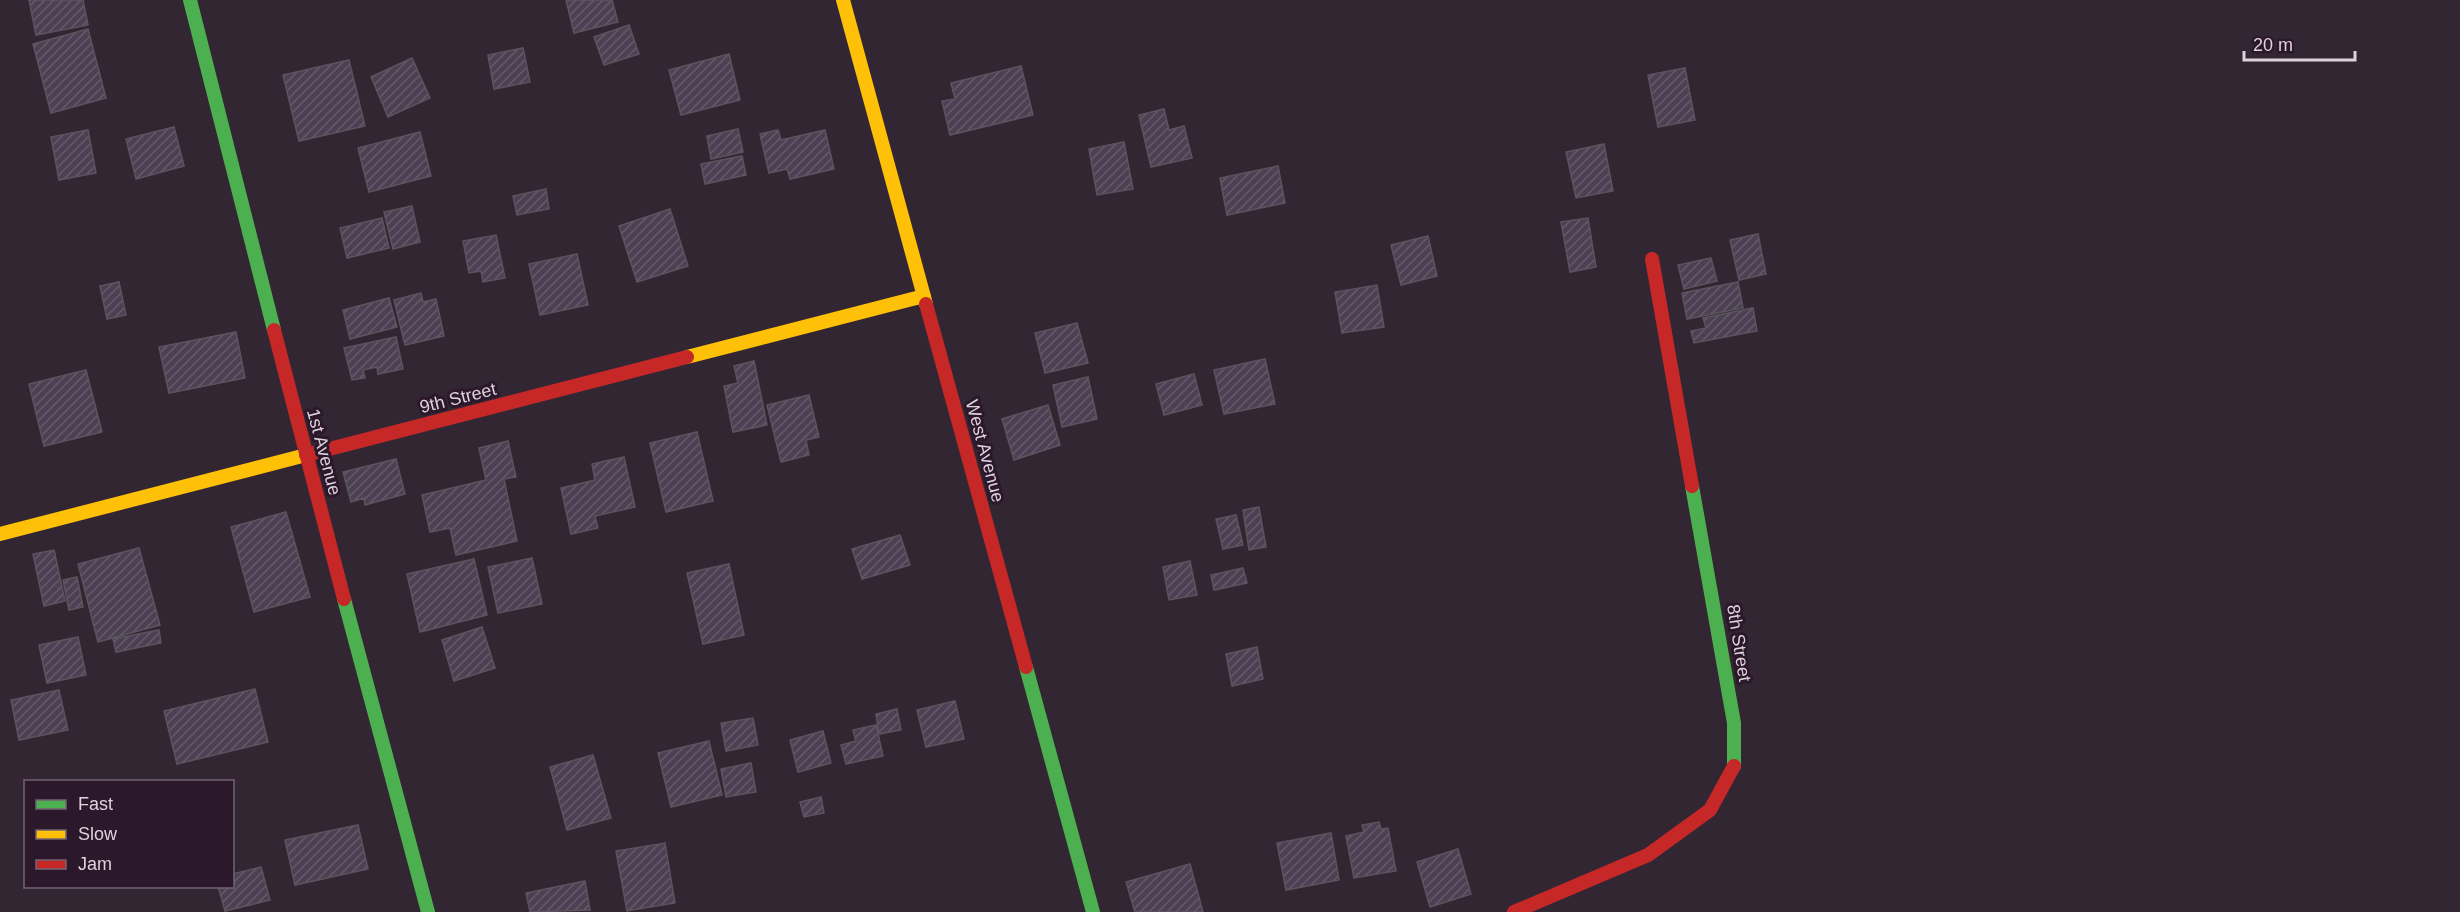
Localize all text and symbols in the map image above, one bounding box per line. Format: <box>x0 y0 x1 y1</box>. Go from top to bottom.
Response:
scale bar <box>2244 24 2355 62</box>
text: 20 m <box>2253 35 2293 55</box>
street label: 9th Street <box>418 379 498 417</box>
street label: West Avenue <box>962 397 1008 505</box>
street label: 1st Avenue <box>303 407 345 497</box>
street label: 8th Street <box>1723 603 1755 683</box>
legend <box>24 780 234 888</box>
text: Fast <box>78 794 113 814</box>
text: Slow <box>78 824 118 844</box>
text: Jam <box>78 854 112 874</box>

